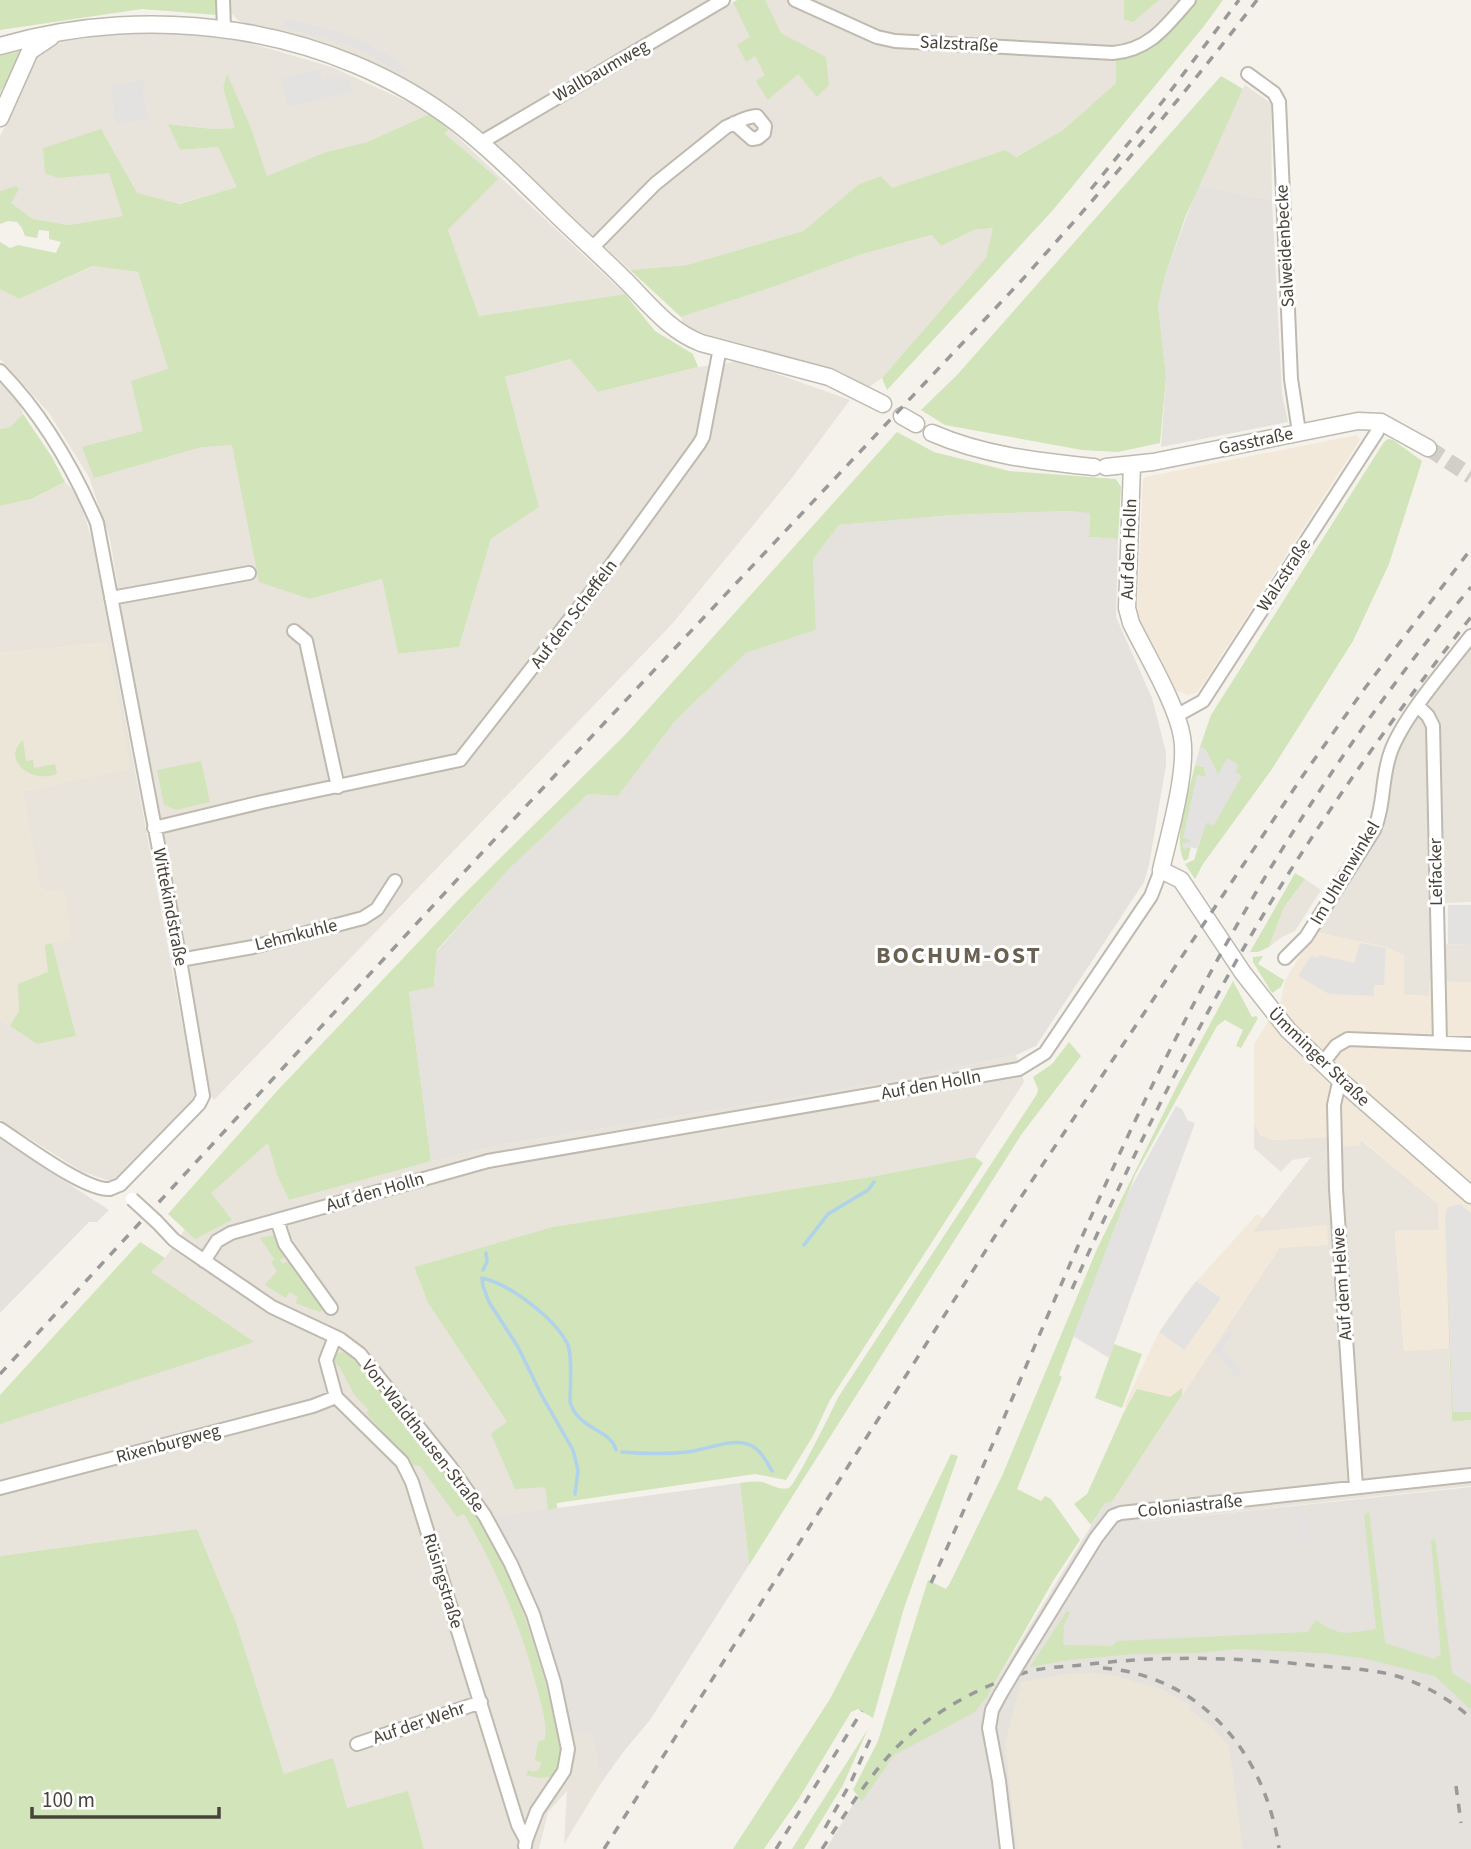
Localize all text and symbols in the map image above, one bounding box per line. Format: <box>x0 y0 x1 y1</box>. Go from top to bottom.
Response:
street label: Salzstraße <box>919 29 999 59</box>
street label: Wallbaumweg <box>549 34 653 108</box>
street label: Salweidenbecke <box>1269 184 1301 308</box>
street label: Gasstraße <box>1217 421 1295 461</box>
street label: Auf den Holln <box>1115 498 1143 600</box>
street label: Walzstraße <box>1251 533 1317 616</box>
street label: Auf den Scheffeln <box>525 554 623 674</box>
street label: Im Uhlenwinkel <box>1304 816 1386 930</box>
street label: Leifacker <box>1423 837 1449 906</box>
street label: Wittekindstraße <box>146 846 194 968</box>
street label: Lehmkuhle <box>252 913 340 957</box>
district label: BOCHUM-OST <box>876 938 1042 973</box>
street label: Ümminger Straße <box>1263 1002 1375 1112</box>
street label: Auf den Holln <box>879 1064 983 1106</box>
street label: Auf den Holln <box>323 1166 427 1218</box>
street label: Auf dem Helwe <box>1326 1227 1358 1341</box>
street label: Von-Waldthausen-Straße <box>355 1354 491 1518</box>
street label: Rixenburgweg <box>113 1418 223 1470</box>
street label: Coloniastraße <box>1136 1488 1244 1524</box>
street label: Rüsingstraße <box>417 1530 469 1632</box>
street label: Auf der Wehr <box>369 1695 469 1750</box>
scale bar <box>32 1776 219 1820</box>
text: 100 m <box>42 1785 95 1815</box>

